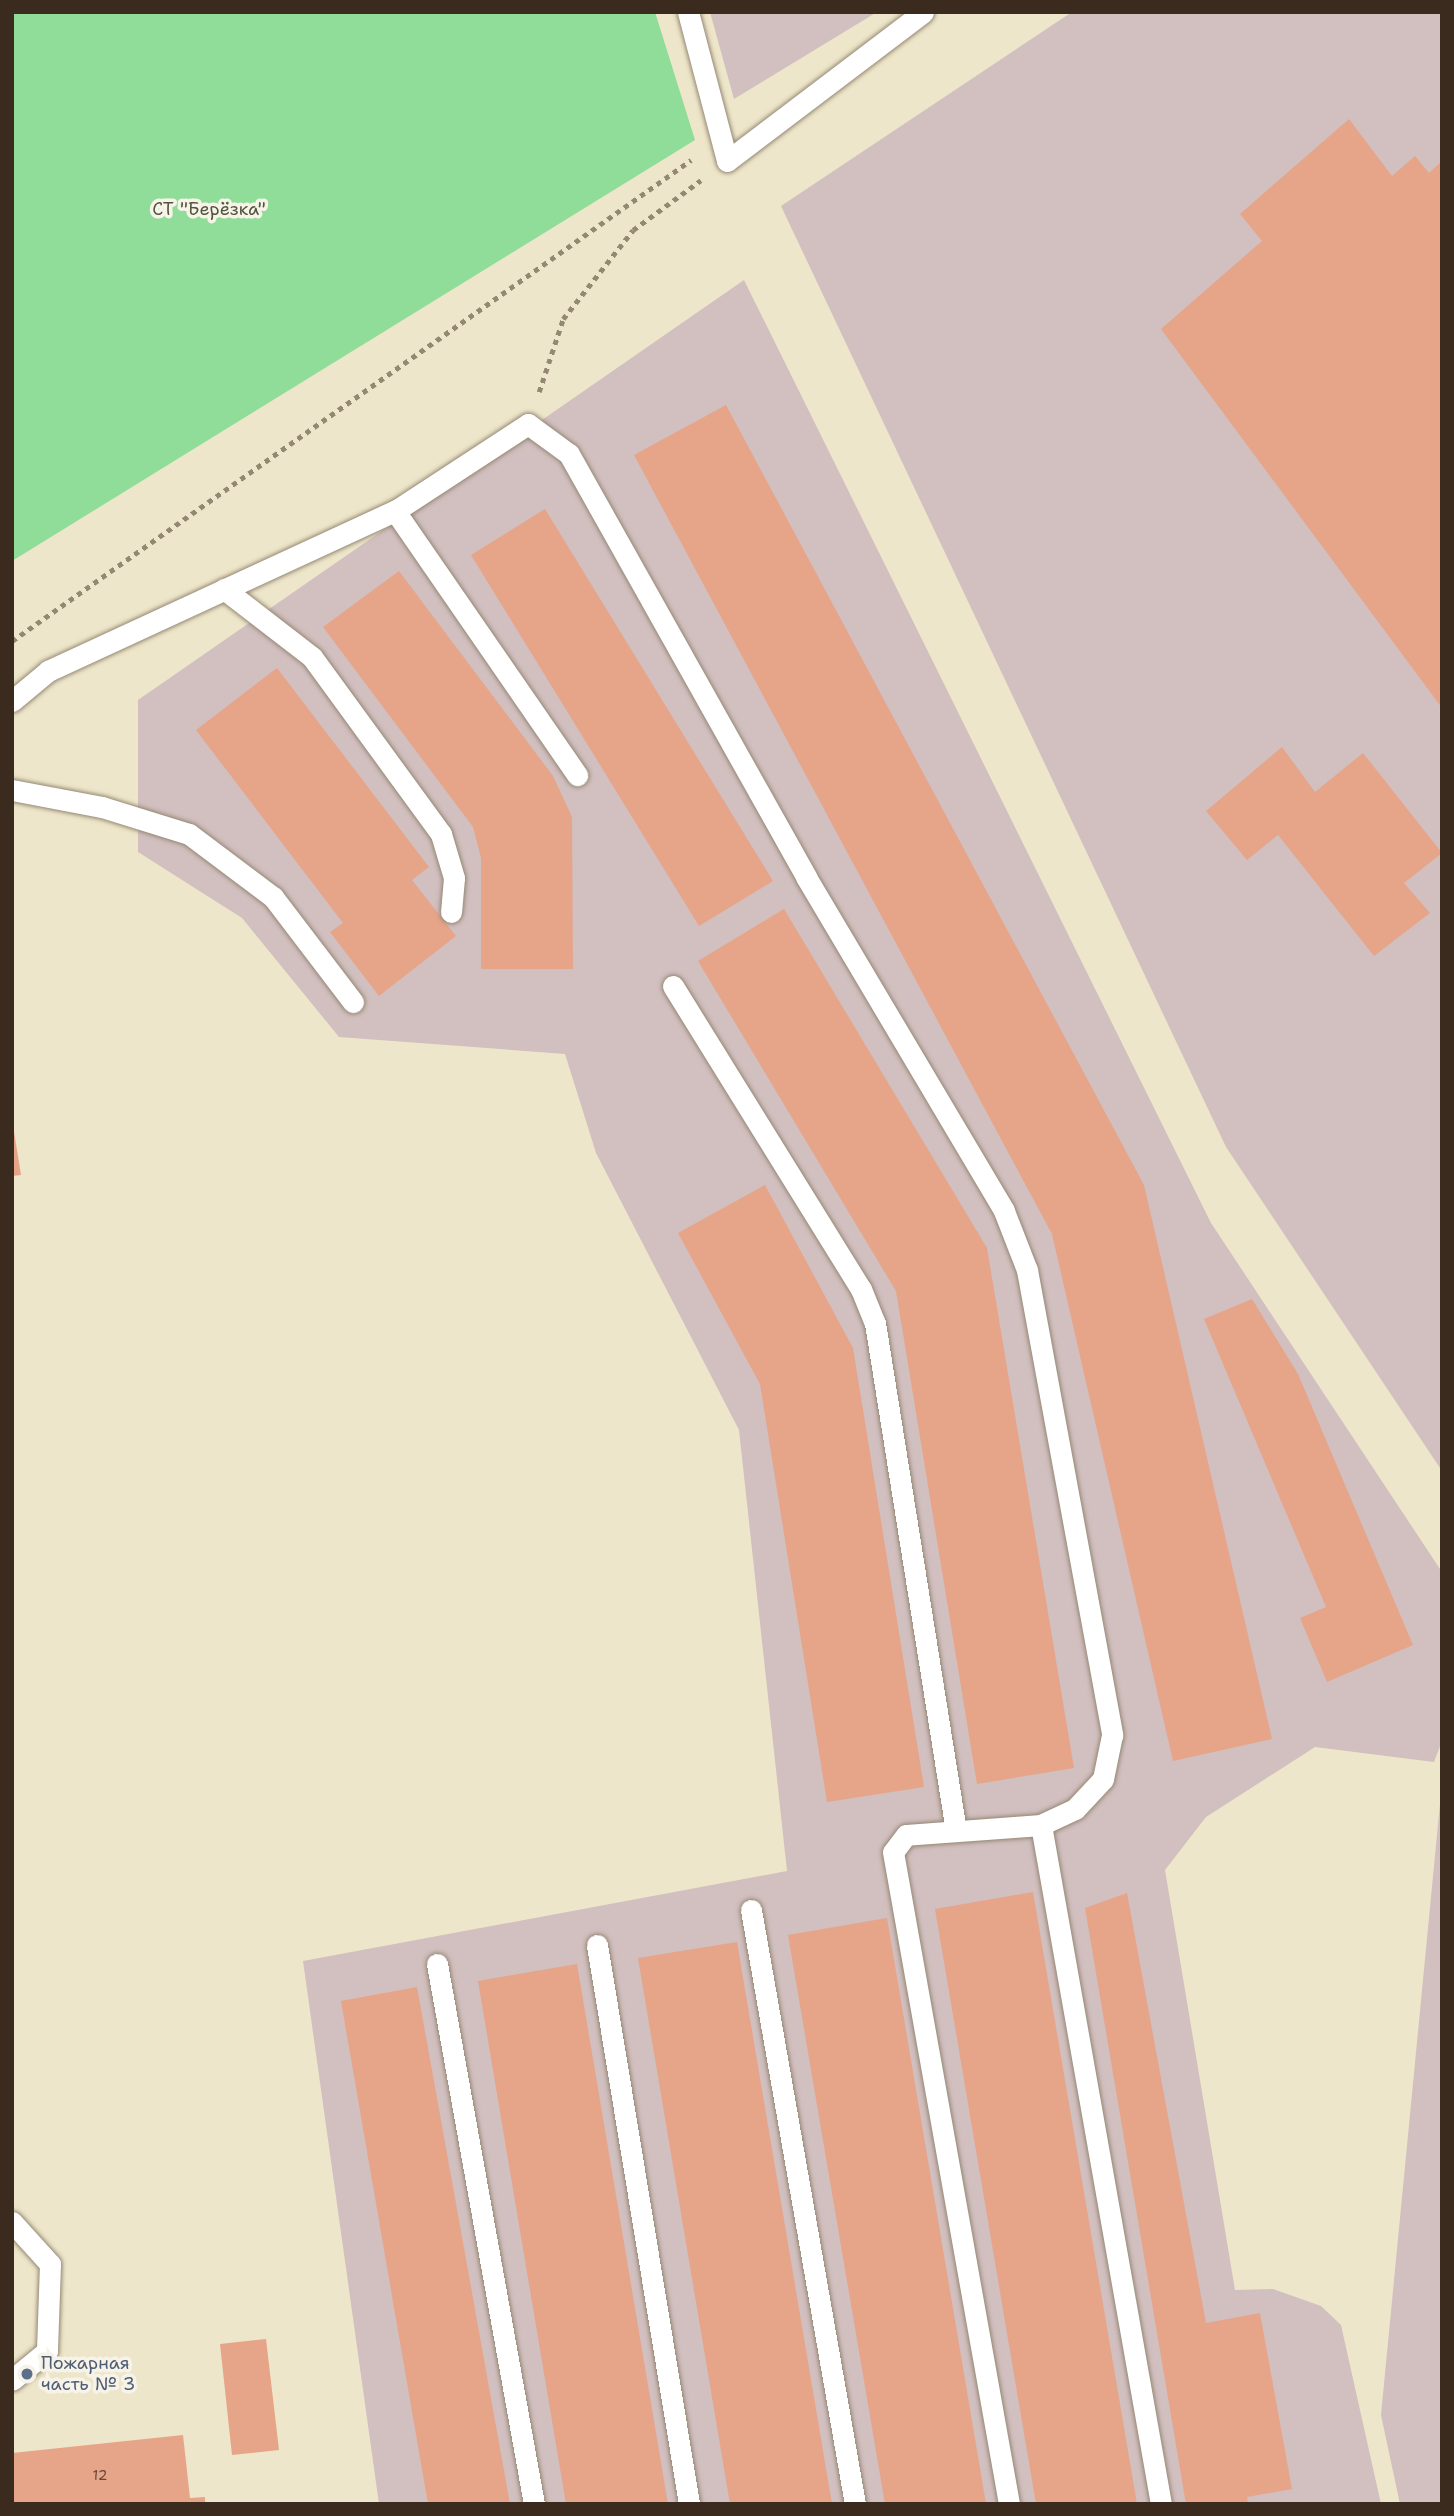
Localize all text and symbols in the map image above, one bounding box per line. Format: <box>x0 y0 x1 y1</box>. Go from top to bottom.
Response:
park label: СТ "Берёзка" <box>152 198 266 220</box>
place label: Пожарная часть № 3 <box>41 2353 135 2396</box>
marker: Пожарная часть № 3 <box>19 2366 35 2382</box>
house number: 12 <box>93 2467 107 2483</box>

